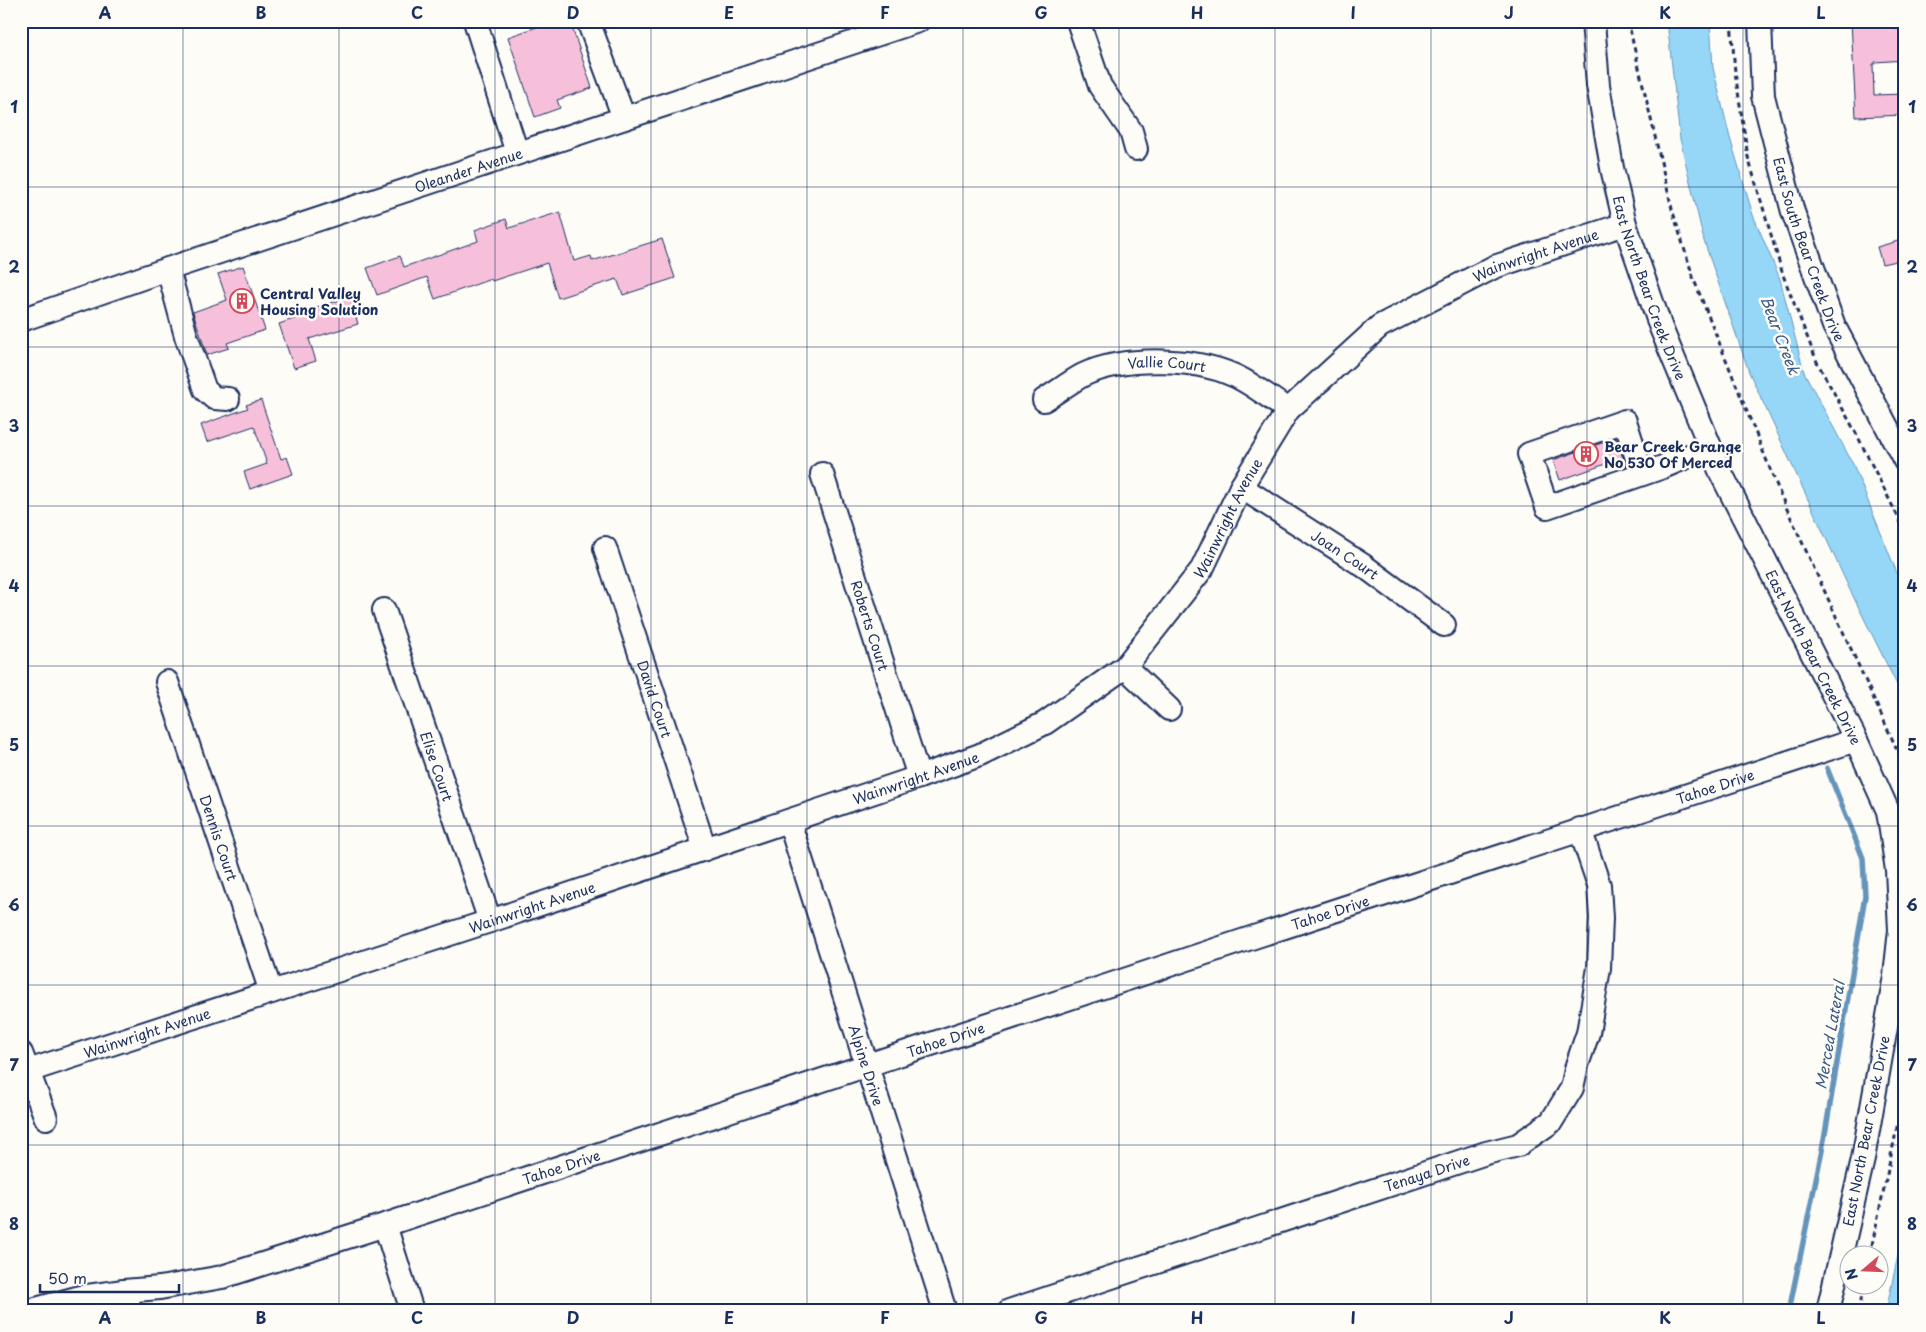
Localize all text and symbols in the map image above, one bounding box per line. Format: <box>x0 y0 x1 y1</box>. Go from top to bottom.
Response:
text: A <box>99 0 112 24</box>
text: B <box>256 0 267 24</box>
text: C <box>411 0 423 24</box>
text: D <box>567 0 579 24</box>
text: E <box>724 0 734 24</box>
text: F <box>880 0 890 24</box>
text: G <box>1034 0 1048 24</box>
text: H <box>1191 0 1203 24</box>
text: I <box>1350 0 1356 24</box>
text: J <box>1504 0 1514 24</box>
text: K <box>1659 0 1671 24</box>
text: L <box>1816 0 1826 24</box>
text: 1 <box>10 94 18 118</box>
text: 1 <box>1908 94 1916 118</box>
street label: Oleander Avenue <box>412 142 525 197</box>
street label: East South Bear Creek Drive <box>1771 153 1851 343</box>
street label: East North Bear Creek Drive <box>1608 194 1692 383</box>
street label: Wainwright Avenue <box>1469 223 1601 287</box>
text: 2 <box>8 254 20 278</box>
text: 2 <box>1906 254 1918 278</box>
place label: Central Valley Housing Solution <box>260 283 379 320</box>
building icon: Central Valley Housing Solution <box>229 288 255 314</box>
water label: Bear Creek <box>1758 293 1804 377</box>
street label: Vallie Court <box>1127 351 1208 377</box>
text: 3 <box>9 413 19 437</box>
text: 3 <box>1907 413 1917 437</box>
place label: Bear Creek Grange No 530 Of Merced <box>1604 436 1741 473</box>
building icon: Bear Creek Grange No 530 Of Merced <box>1573 441 1599 467</box>
street label: Wainwright Avenue <box>1188 454 1267 582</box>
street label: Joan Court <box>1307 524 1384 584</box>
street label: East North Bear Creek Drive <box>1761 566 1867 748</box>
text: 4 <box>9 573 20 597</box>
text: 4 <box>1907 573 1918 597</box>
street label: Roberts Court <box>846 577 895 674</box>
street label: David Court <box>632 657 678 741</box>
street label: Elise Court <box>416 728 459 804</box>
text: 5 <box>9 732 19 756</box>
text: 5 <box>1907 732 1917 756</box>
street label: Wainwright Avenue <box>850 746 982 809</box>
street label: Tahoe Drive <box>1673 764 1757 809</box>
street label: Dennis Court <box>195 792 244 884</box>
street label: Wainwright Avenue <box>466 876 598 938</box>
street label: Tahoe Drive <box>1288 890 1372 935</box>
text: 6 <box>8 892 20 916</box>
text: 6 <box>1906 892 1918 916</box>
water label: Merced Lateral <box>1808 977 1850 1091</box>
street label: Wainwright Avenue <box>81 1002 213 1063</box>
street label: Tahoe Drive <box>904 1017 987 1062</box>
street label: Alpine Drive <box>844 1022 889 1108</box>
street label: East North Bear Creek Drive <box>1837 1034 1895 1228</box>
text: 7 <box>9 1052 19 1076</box>
text: 7 <box>1907 1052 1917 1076</box>
street label: Tahoe Drive <box>519 1144 603 1189</box>
street label: Tenaya Drive <box>1381 1149 1472 1197</box>
text: 8 <box>9 1211 19 1235</box>
text: 8 <box>1907 1211 1917 1235</box>
north arrow <box>1838 1244 1888 1294</box>
scale bar <box>40 1262 179 1294</box>
text: 50 m <box>48 1266 87 1289</box>
text: N <box>1840 1266 1863 1283</box>
text: A <box>99 1305 112 1329</box>
text: B <box>256 1305 267 1329</box>
text: C <box>411 1305 423 1329</box>
text: D <box>567 1305 579 1329</box>
text: E <box>724 1305 734 1329</box>
text: F <box>880 1305 890 1329</box>
text: G <box>1034 1305 1048 1329</box>
text: H <box>1191 1305 1203 1329</box>
text: I <box>1350 1305 1356 1329</box>
text: J <box>1504 1305 1514 1329</box>
text: K <box>1659 1305 1671 1329</box>
text: L <box>1816 1305 1826 1329</box>

